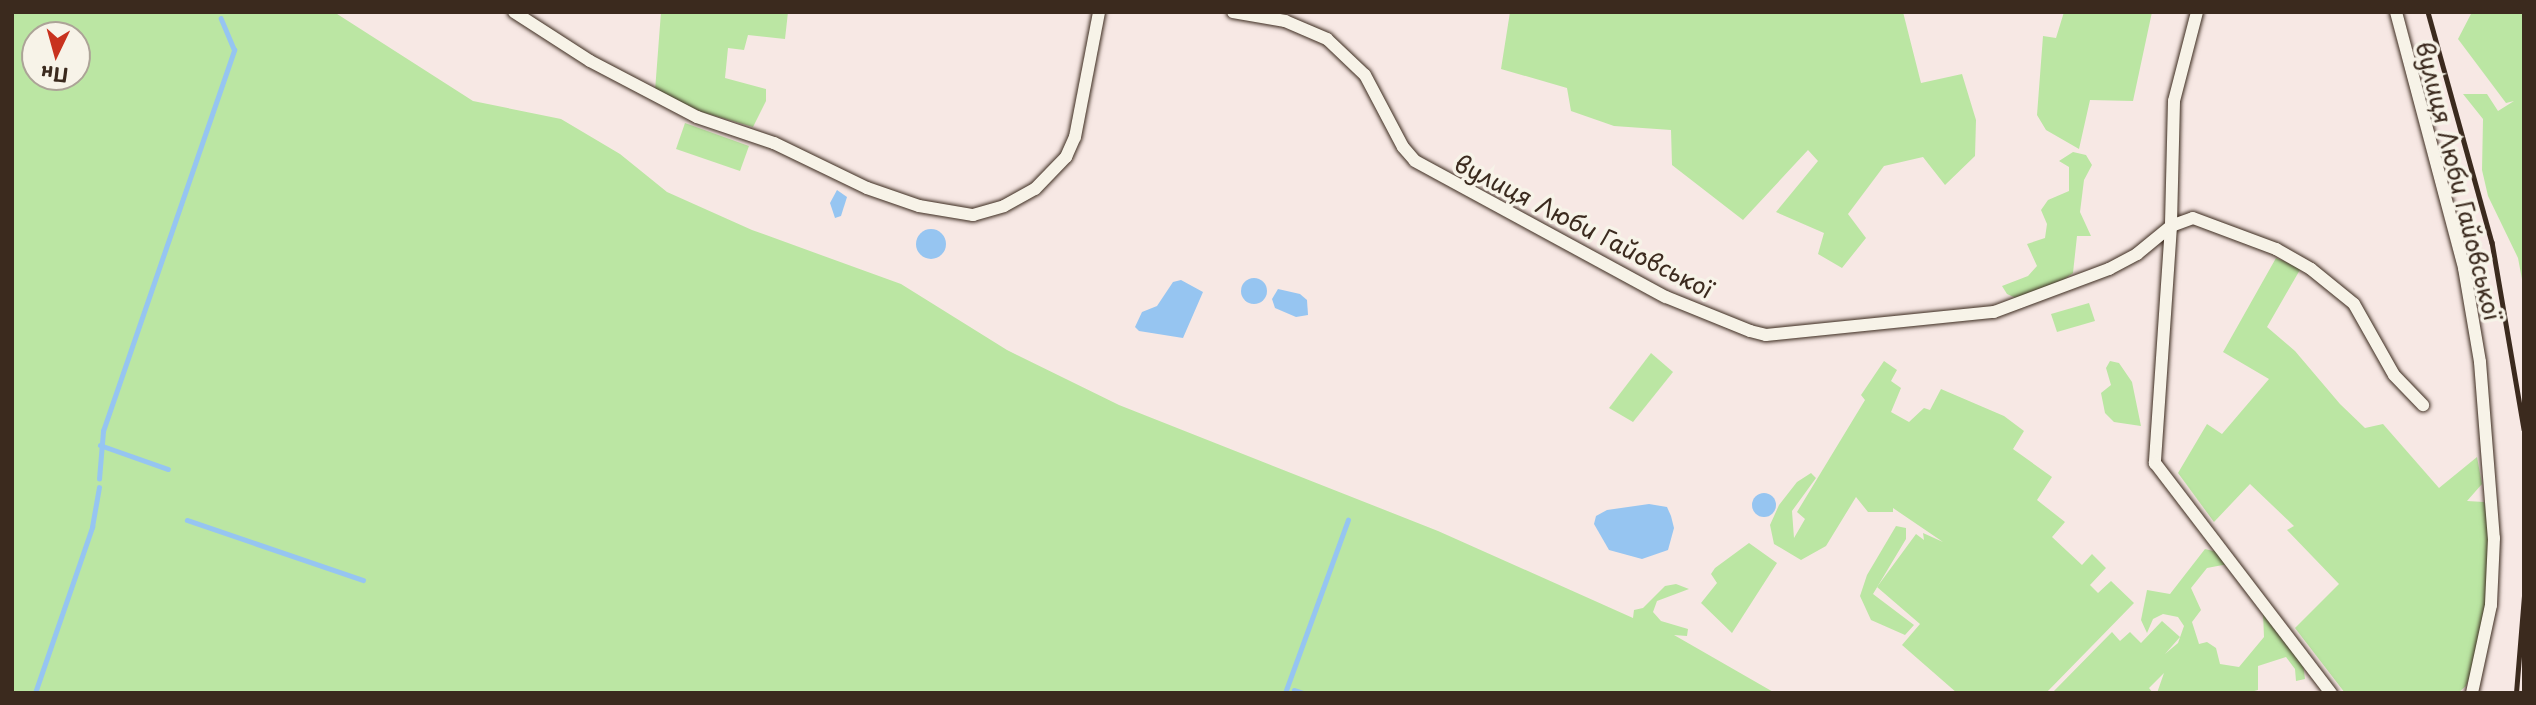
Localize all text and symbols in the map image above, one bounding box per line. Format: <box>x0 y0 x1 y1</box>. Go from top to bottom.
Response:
north arrow <box>21 21 91 91</box>
street label: вулиця Люби Гайовської <box>2410 38 2508 324</box>
text: Пн <box>39 60 69 90</box>
street label: вулиця Люби Гайовської <box>1449 148 1719 304</box>

